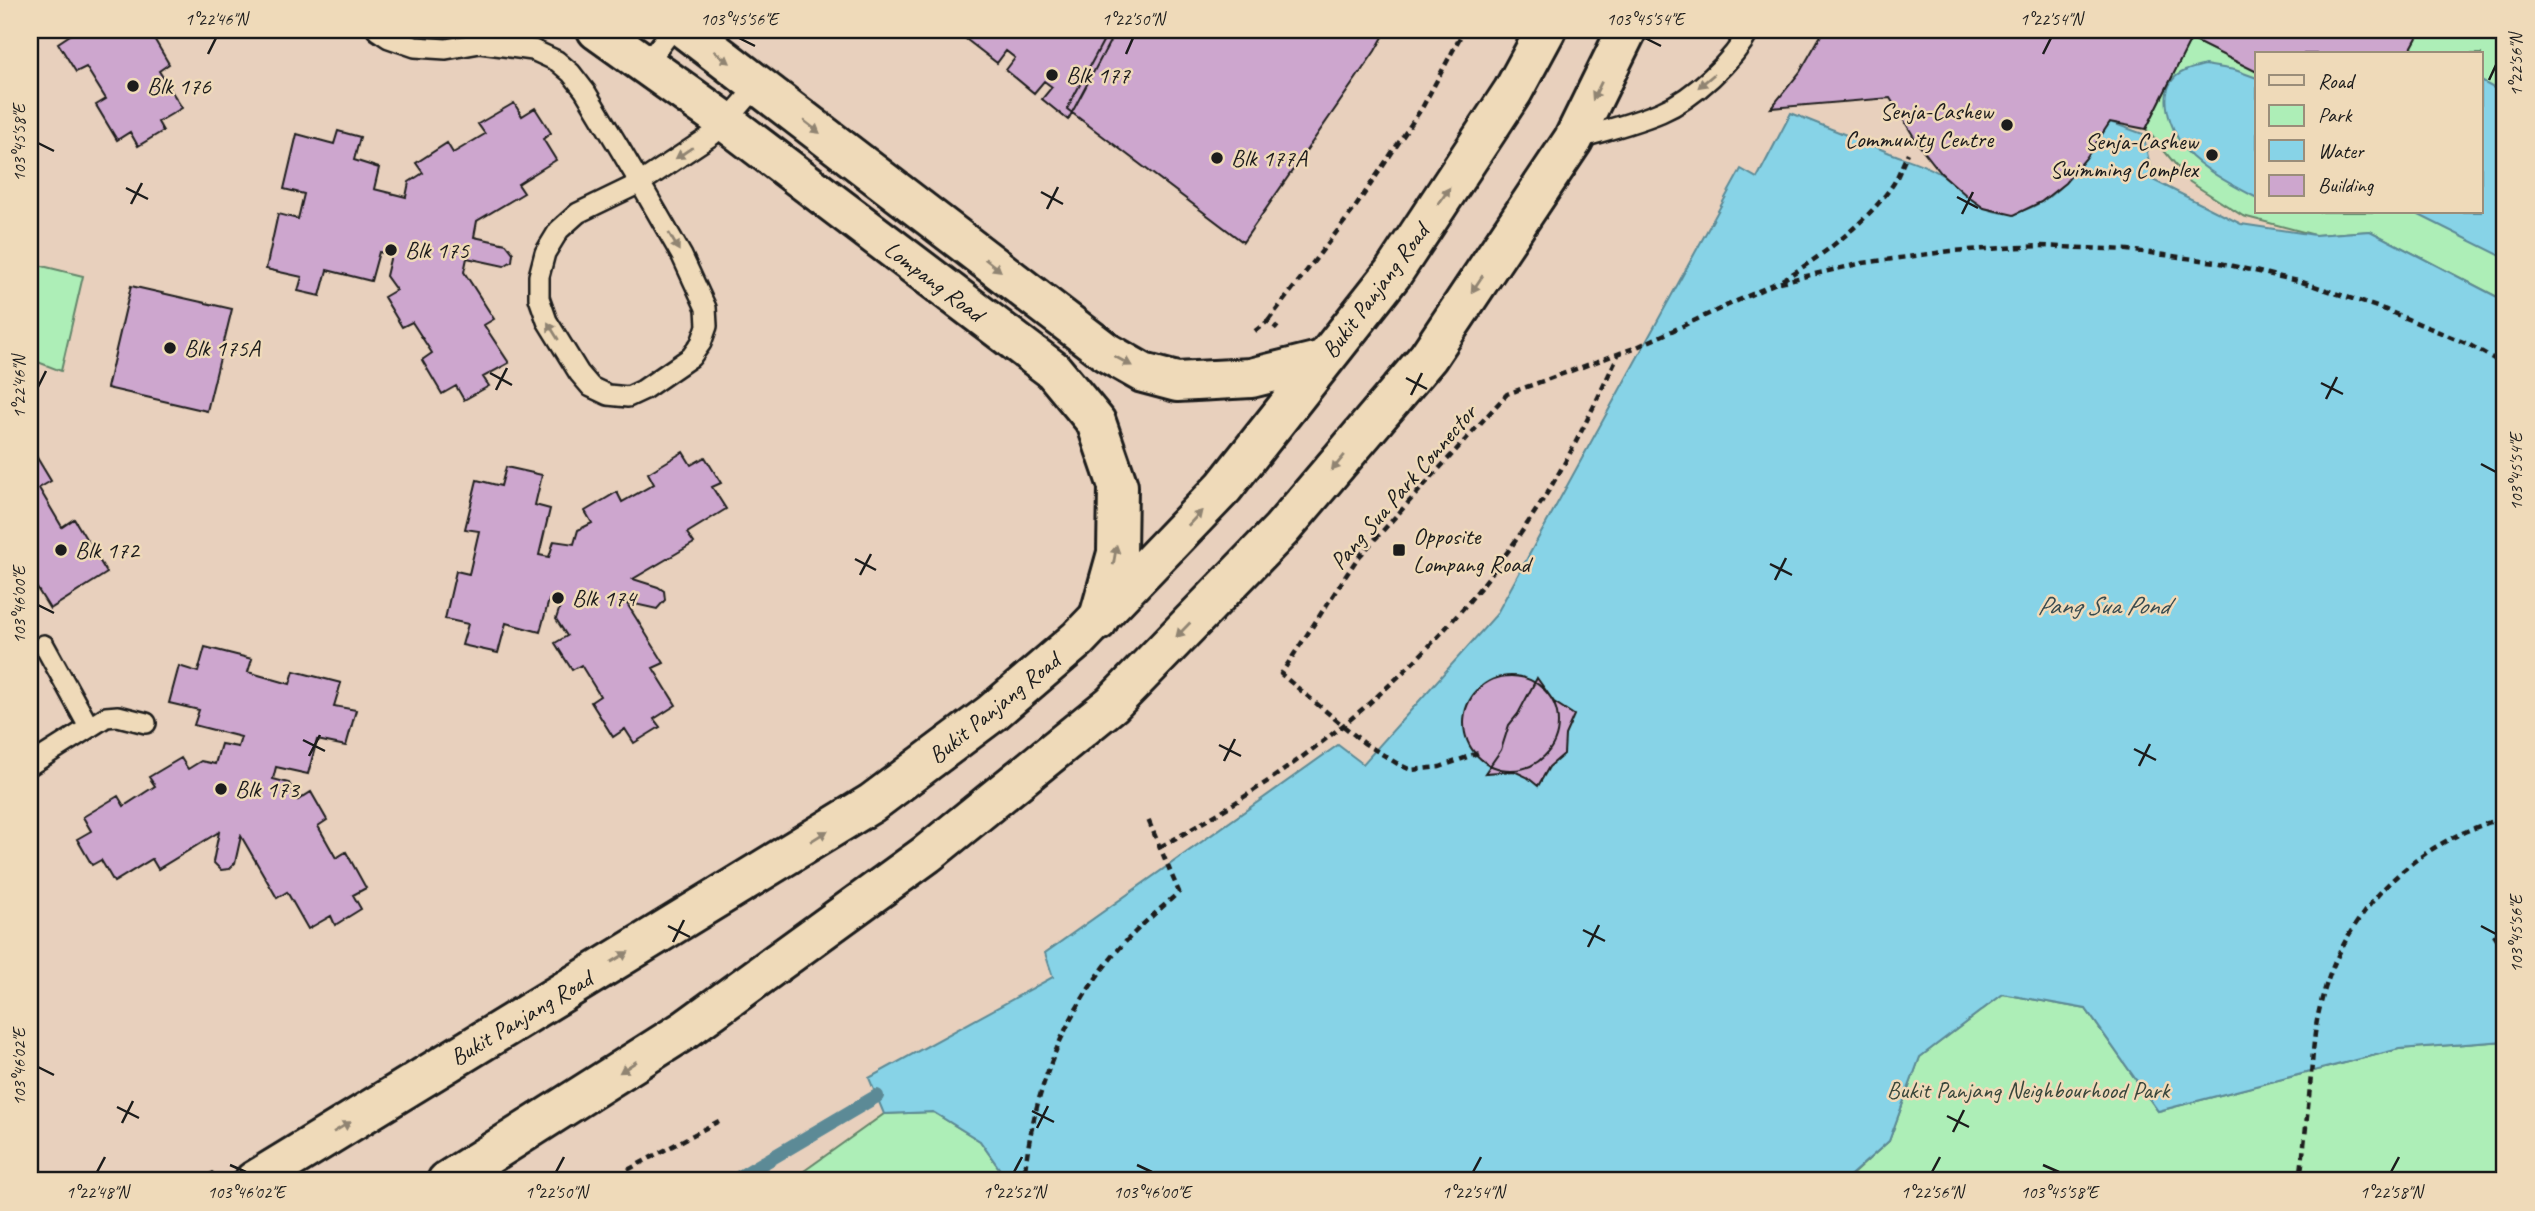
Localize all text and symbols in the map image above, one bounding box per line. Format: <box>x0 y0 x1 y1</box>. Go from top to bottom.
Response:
text: 1°22'46"N <box>185 8 251 30</box>
text: 103°45'56"E <box>700 8 780 30</box>
text: 1°22'50"N <box>1102 8 1168 30</box>
text: 103°45'54"E <box>1606 8 1686 30</box>
text: 1°22'54"N <box>2020 8 2086 30</box>
text: 1°22'56"N <box>2505 30 2527 96</box>
one-way arrow <box>713 50 731 64</box>
legend <box>2255 52 2482 214</box>
place label: Blk 177 <box>1066 60 1131 90</box>
marker: Blk 177 <box>1044 67 1060 83</box>
text: Road <box>2318 68 2357 94</box>
place label: Blk 176 <box>147 71 212 101</box>
one-way arrow <box>1698 73 1715 88</box>
marker: Blk 176 <box>125 78 141 94</box>
one-way arrow <box>1592 81 1603 101</box>
place label: Senja-Cashew Community Centre <box>1845 96 1995 154</box>
text: 103°45'58"E <box>8 102 30 182</box>
text: Park <box>2318 102 2353 128</box>
marker: Senja-Cashew Community Centre <box>1999 117 2015 133</box>
one-way arrow <box>803 119 821 134</box>
place label: Senja-Cashew Swimming Complex <box>2050 126 2200 184</box>
text: Water <box>2318 138 2365 164</box>
place label: Blk 177A <box>1231 143 1308 173</box>
one-way arrow <box>675 146 693 160</box>
marker: Senja-Cashew Swimming Complex <box>2204 147 2220 163</box>
marker: Blk 177A <box>1209 150 1225 166</box>
text: Building <box>2318 172 2375 198</box>
one-way arrow <box>1437 186 1450 205</box>
street label: Bukit Panjang Road <box>1315 215 1437 364</box>
one-way arrow <box>668 233 680 252</box>
street label: Lompang Road <box>878 234 993 330</box>
place label: Blk 175 <box>405 235 470 265</box>
marker: Blk 175 <box>383 242 399 258</box>
one-way arrow <box>984 258 1002 272</box>
one-way arrow <box>1470 275 1484 293</box>
one-way arrow <box>546 321 559 340</box>
place label: Blk 175A <box>184 333 261 363</box>
marker: Blk 175A <box>162 340 178 356</box>
text: 1°22'46"N <box>8 352 30 418</box>
one-way arrow <box>1113 355 1132 367</box>
street label: Pang Sua Park Connector <box>1323 397 1484 576</box>
text: 103°45'54"E <box>2505 431 2527 511</box>
one-way arrow <box>1330 454 1346 472</box>
one-way arrow <box>1187 509 1204 526</box>
place label: Opposite Lompang Road <box>1413 521 1534 579</box>
place label: Blk 172 <box>75 535 141 565</box>
marker: Blk 172 <box>53 542 69 558</box>
marker: Opposite Lompang Road <box>1391 542 1407 558</box>
one-way arrow <box>1110 544 1121 566</box>
text: 103°46'00"E <box>8 564 30 644</box>
place label: Blk 174 <box>572 583 638 613</box>
water label: Pang Sua Pond <box>2037 589 2176 622</box>
marker: Blk 174 <box>550 590 566 606</box>
one-way arrow <box>1176 621 1192 638</box>
street label: Bukit Panjang Road <box>922 644 1068 770</box>
place label: Blk 173 <box>235 774 301 804</box>
marker: Blk 173 <box>213 781 229 797</box>
one-way arrow <box>809 829 829 842</box>
text: 103°45'56"E <box>2505 893 2527 973</box>
one-way arrow <box>610 951 629 964</box>
street label: Bukit Panjang Road <box>445 962 600 1072</box>
text: 103°46'02"E <box>8 1026 30 1106</box>
one-way arrow <box>618 1061 638 1074</box>
park label: Bukit Panjang Neighbourhood Park <box>1887 1075 2171 1105</box>
one-way arrow <box>332 1121 352 1134</box>
text: 1°22'48"N <box>66 1181 132 1203</box>
text: 103°46'02"E <box>207 1181 287 1203</box>
text: 1°22'50"N <box>525 1181 591 1203</box>
text: 1°22'52"N <box>983 1181 1049 1203</box>
text: 103°46'00"E <box>1113 1181 1193 1203</box>
text: 1°22'54"N <box>1442 1181 1508 1203</box>
text: 1°22'56"N <box>1901 1181 1967 1203</box>
text: 103°45'58"E <box>2020 1181 2100 1203</box>
text: 1°22'58"N <box>2360 1181 2426 1203</box>

